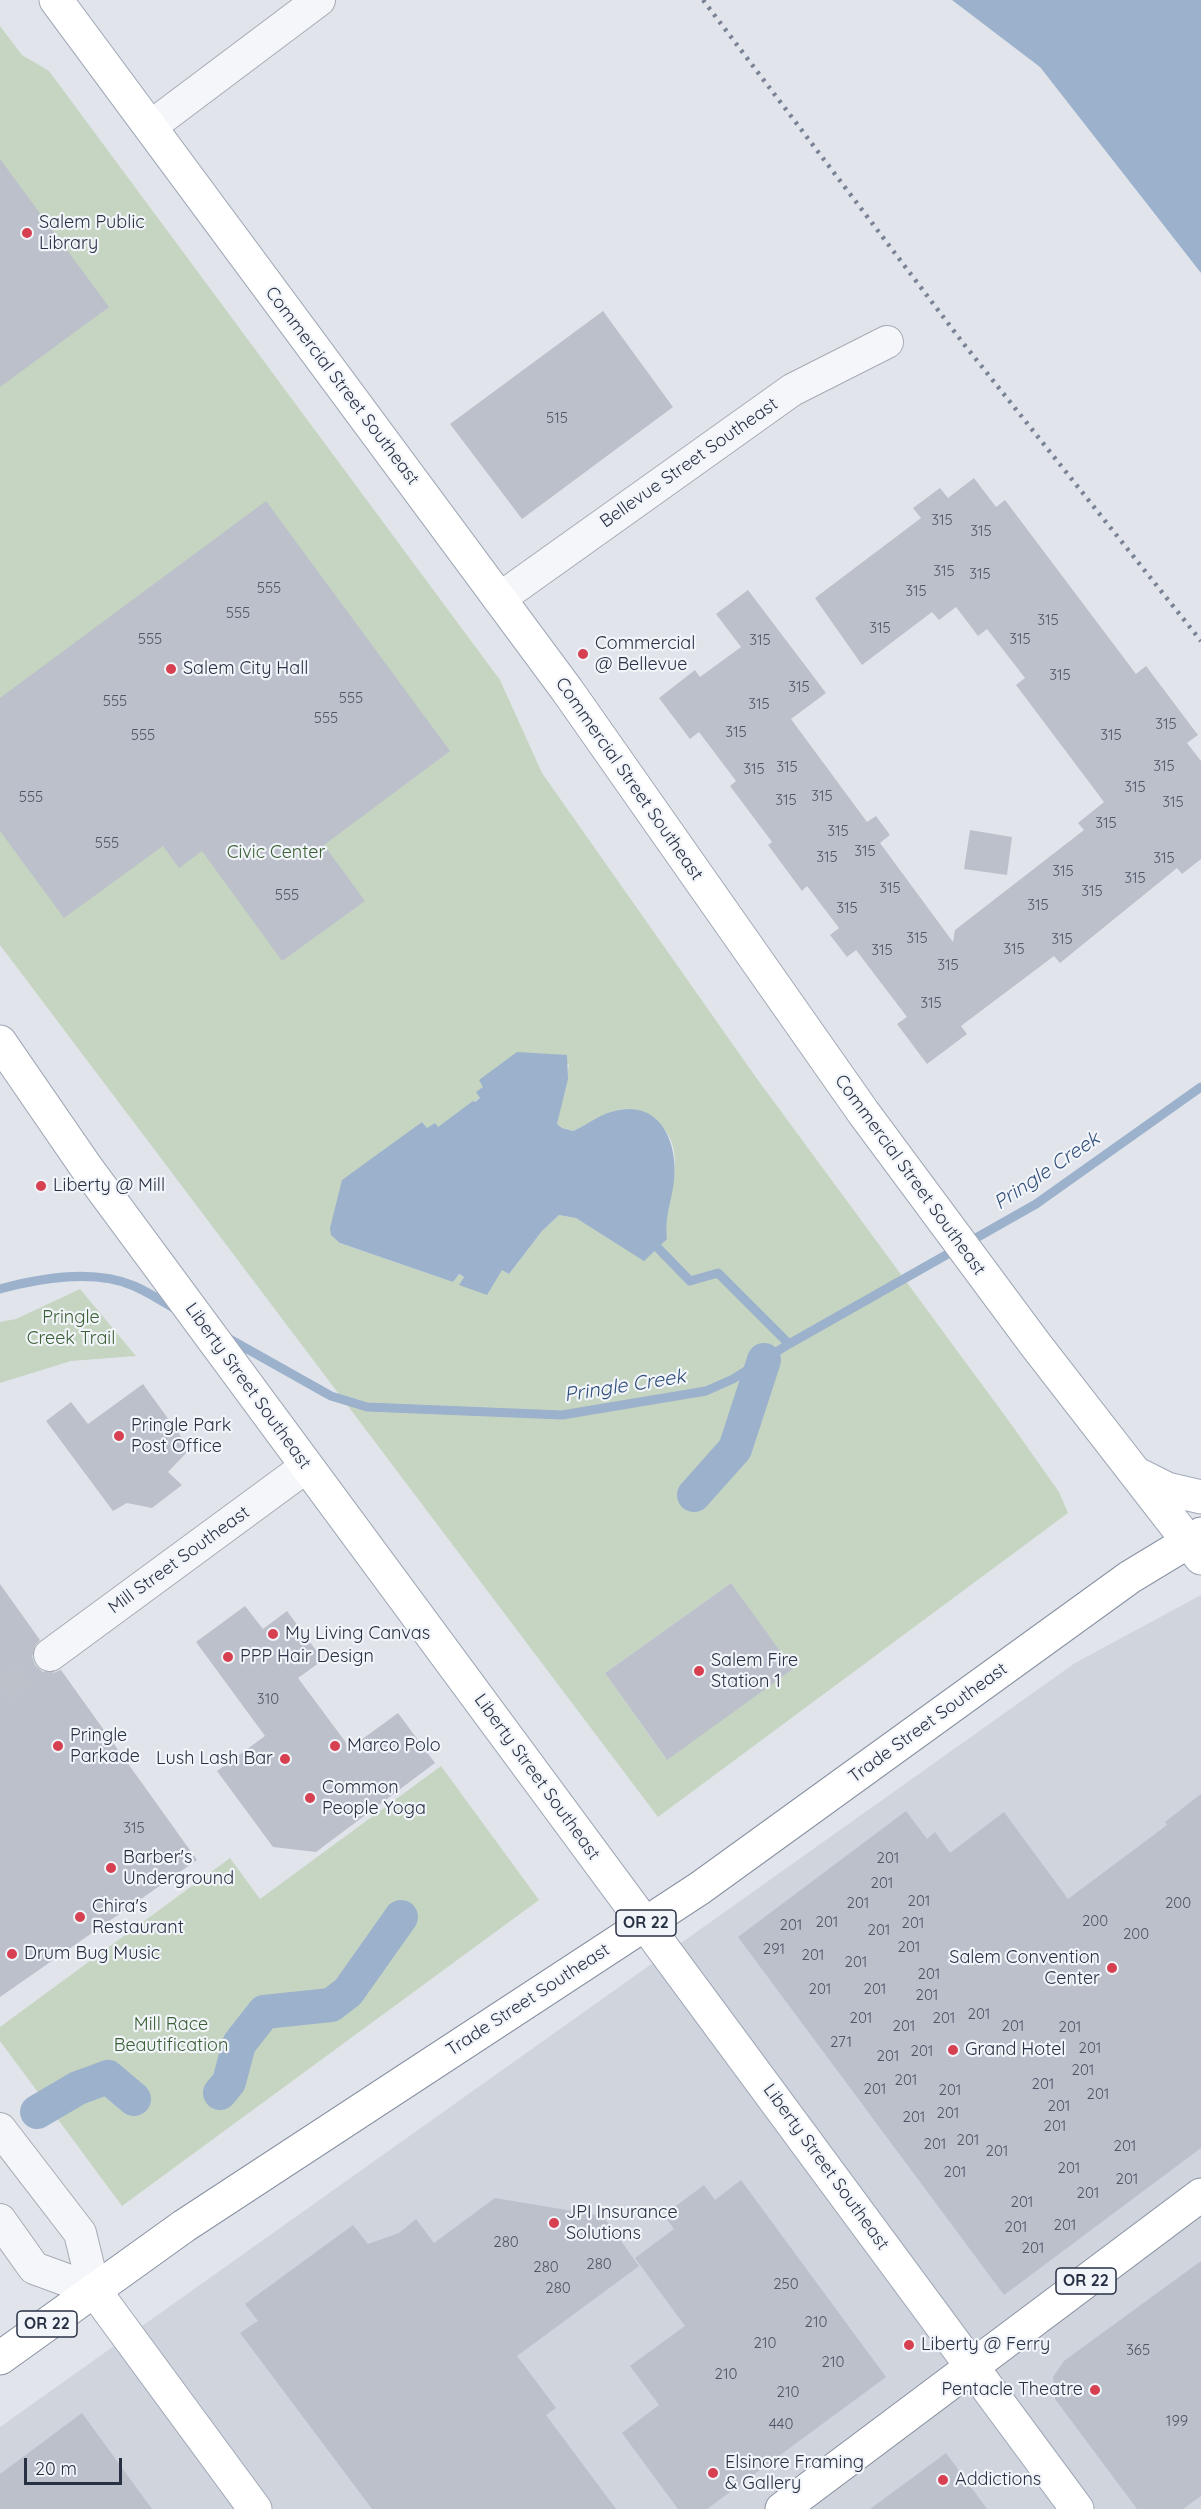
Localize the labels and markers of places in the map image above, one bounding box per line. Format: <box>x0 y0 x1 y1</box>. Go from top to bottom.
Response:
place label: Salem Public Library <box>39 212 145 254</box>
marker: Salem Public Library <box>20 226 34 240</box>
place label: Commercial @ Bellevue <box>595 633 695 676</box>
marker: Commercial @ Bellevue <box>576 647 590 661</box>
place label: Salem City Hall <box>183 658 308 680</box>
marker: Salem City Hall <box>164 662 178 676</box>
place label: Liberty @ Mill <box>53 1175 165 1197</box>
marker: Liberty @ Mill <box>34 1179 48 1193</box>
place label: Pringle Park Post Office <box>131 1415 231 1458</box>
marker: Pringle Park Post Office <box>112 1429 126 1443</box>
place label: My Living Canvas <box>285 1623 430 1645</box>
marker: My Living Canvas <box>266 1627 280 1641</box>
place label: PPP Hair Design <box>240 1646 374 1668</box>
marker: PPP Hair Design <box>221 1650 235 1664</box>
place label: Salem Fire Station 1 <box>711 1650 798 1692</box>
marker: Salem Fire Station 1 <box>692 1664 706 1678</box>
place label: Pringle Parkade <box>70 1725 140 1768</box>
place label: Marco Polo <box>347 1735 441 1757</box>
marker: Pringle Parkade <box>51 1739 65 1753</box>
marker: Marco Polo <box>328 1739 342 1753</box>
place label: Lush Lash Bar <box>156 1748 273 1770</box>
marker: Lush Lash Bar <box>278 1752 292 1766</box>
place label: Common People Yoga <box>322 1777 426 1820</box>
marker: Common People Yoga <box>303 1791 317 1805</box>
place label: Barber's Underground <box>123 1847 234 1890</box>
marker: Barber's Underground <box>104 1861 118 1875</box>
place label: Chira's Restaurant <box>92 1896 184 1938</box>
marker: Chira's Restaurant <box>73 1910 87 1924</box>
place label: Drum Bug Music <box>24 1943 160 1965</box>
marker: Drum Bug Music <box>5 1947 19 1961</box>
place label: Salem Convention Center <box>949 1947 1100 1990</box>
marker: Salem Convention Center <box>1105 1961 1119 1975</box>
place label: Grand Hotel <box>965 2039 1066 2061</box>
marker: Grand Hotel <box>946 2043 960 2057</box>
place label: JPI Insurance Solutions <box>566 2202 678 2244</box>
marker: JPI Insurance Solutions <box>547 2216 561 2230</box>
place label: Liberty @ Ferry <box>921 2334 1050 2356</box>
marker: Liberty @ Ferry <box>902 2338 916 2352</box>
place label: Pentacle Theatre <box>941 2379 1083 2401</box>
marker: Pentacle Theatre <box>1088 2383 1102 2397</box>
place label: Elsinore Framing & Gallery <box>725 2452 864 2494</box>
marker: Elsinore Framing & Gallery <box>706 2466 720 2480</box>
place label: Addictions <box>955 2469 1041 2491</box>
marker: Addictions <box>936 2473 950 2487</box>

